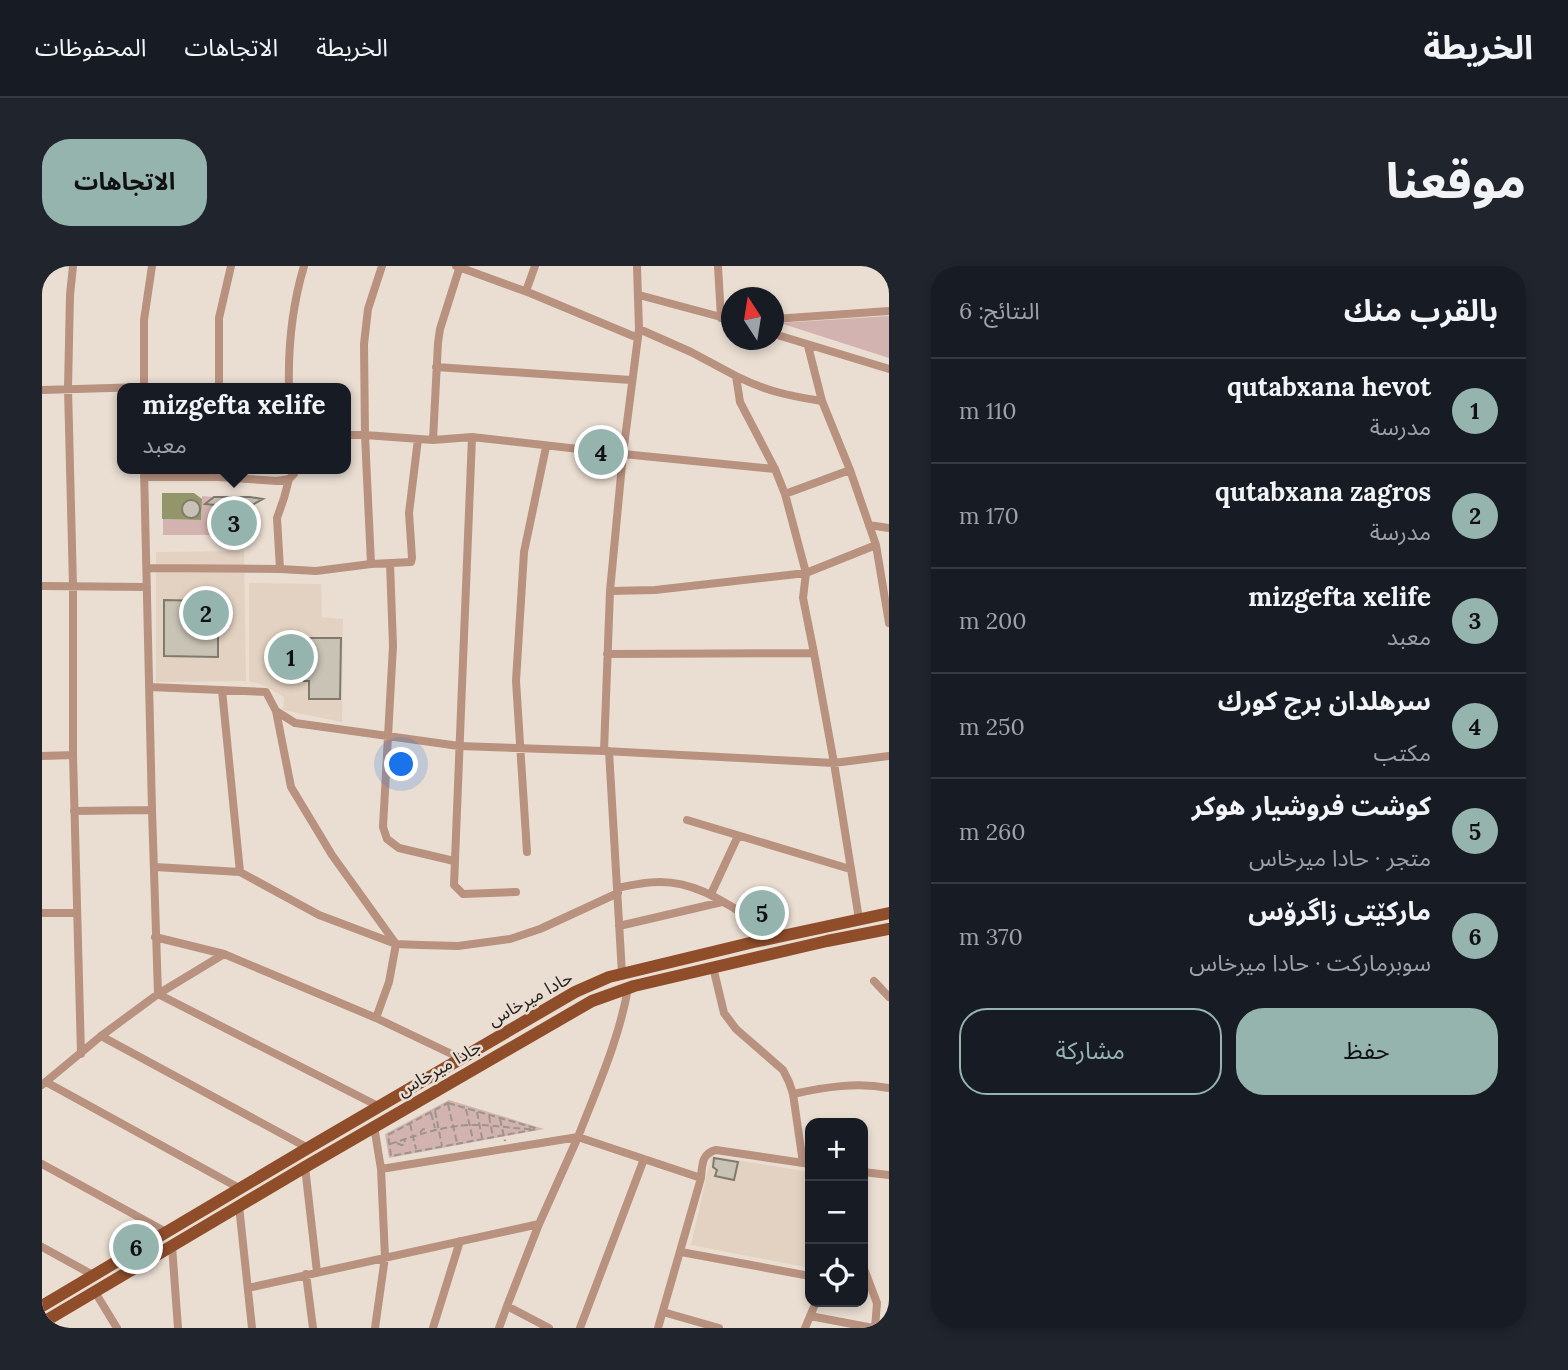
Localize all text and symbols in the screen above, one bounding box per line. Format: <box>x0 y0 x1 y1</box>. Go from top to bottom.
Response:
text: الخريطة <box>1423 26 1533 68</box>
text: المحفوظات <box>35 32 146 63</box>
text: الاتجاهات <box>184 32 278 63</box>
text: الخريطة <box>316 32 388 63</box>
button: الاتجاهات <box>42 139 207 226</box>
text: موقعنا <box>1386 149 1526 211</box>
north arrow <box>721 287 784 350</box>
text: بالقرب منك <box>1344 291 1498 329</box>
text: النتائج: 6 <box>959 296 1040 325</box>
text: qutabxana hevot <box>1227 370 1431 403</box>
popup <box>117 383 351 474</box>
text: mizgefta xelife <box>143 388 325 421</box>
text: 110 m <box>959 396 1017 425</box>
text: 1 <box>1470 396 1480 425</box>
text: مدرسة <box>1370 412 1431 441</box>
pin: 4 <box>578 426 624 478</box>
text: معبد <box>143 430 187 459</box>
text: qutabxana zagros <box>1215 475 1431 508</box>
pin: 3 <box>211 497 257 549</box>
text: 170 m <box>959 501 1019 530</box>
text: 2 <box>1469 501 1481 530</box>
text: مدرسة <box>1370 517 1431 546</box>
text: mizgefta xelife <box>1248 580 1431 613</box>
pin: 2 <box>183 587 229 639</box>
text: 200 m <box>959 606 1027 635</box>
text: 3 <box>1469 606 1481 635</box>
text: معبد <box>1387 622 1431 651</box>
pin: 1 <box>268 631 314 683</box>
text: سرهلدان برج كورك <box>1218 684 1431 717</box>
text: 250 m <box>959 712 1025 741</box>
text: 4 <box>1469 712 1481 741</box>
text: مكتب <box>1374 738 1431 767</box>
your location <box>384 747 418 781</box>
text: كوشت فروشيار هوكر <box>1192 789 1431 822</box>
text: 260 m <box>959 817 1026 846</box>
text: 5 <box>1469 817 1481 846</box>
text: متجر · حادا ميرخاس <box>1249 843 1431 872</box>
pin: 5 <box>739 887 785 939</box>
text: مارکێتی زاگرۆس <box>1248 894 1431 927</box>
text: 370 m <box>959 922 1023 951</box>
text: 6 <box>1468 922 1482 951</box>
text: سوبرماركت · حادا ميرخاس <box>1189 948 1431 977</box>
street label: حادا ميرخاس <box>483 965 577 1031</box>
button: مشاركة <box>959 1008 1222 1095</box>
button: حفظ <box>1236 1008 1498 1095</box>
street label: جادا ميرخاس <box>393 1035 485 1101</box>
map controls <box>805 1118 868 1307</box>
button: + <box>805 1118 868 1181</box>
button: − <box>805 1181 868 1244</box>
pin: 6 <box>113 1221 159 1273</box>
button: locate <box>805 1244 868 1307</box>

